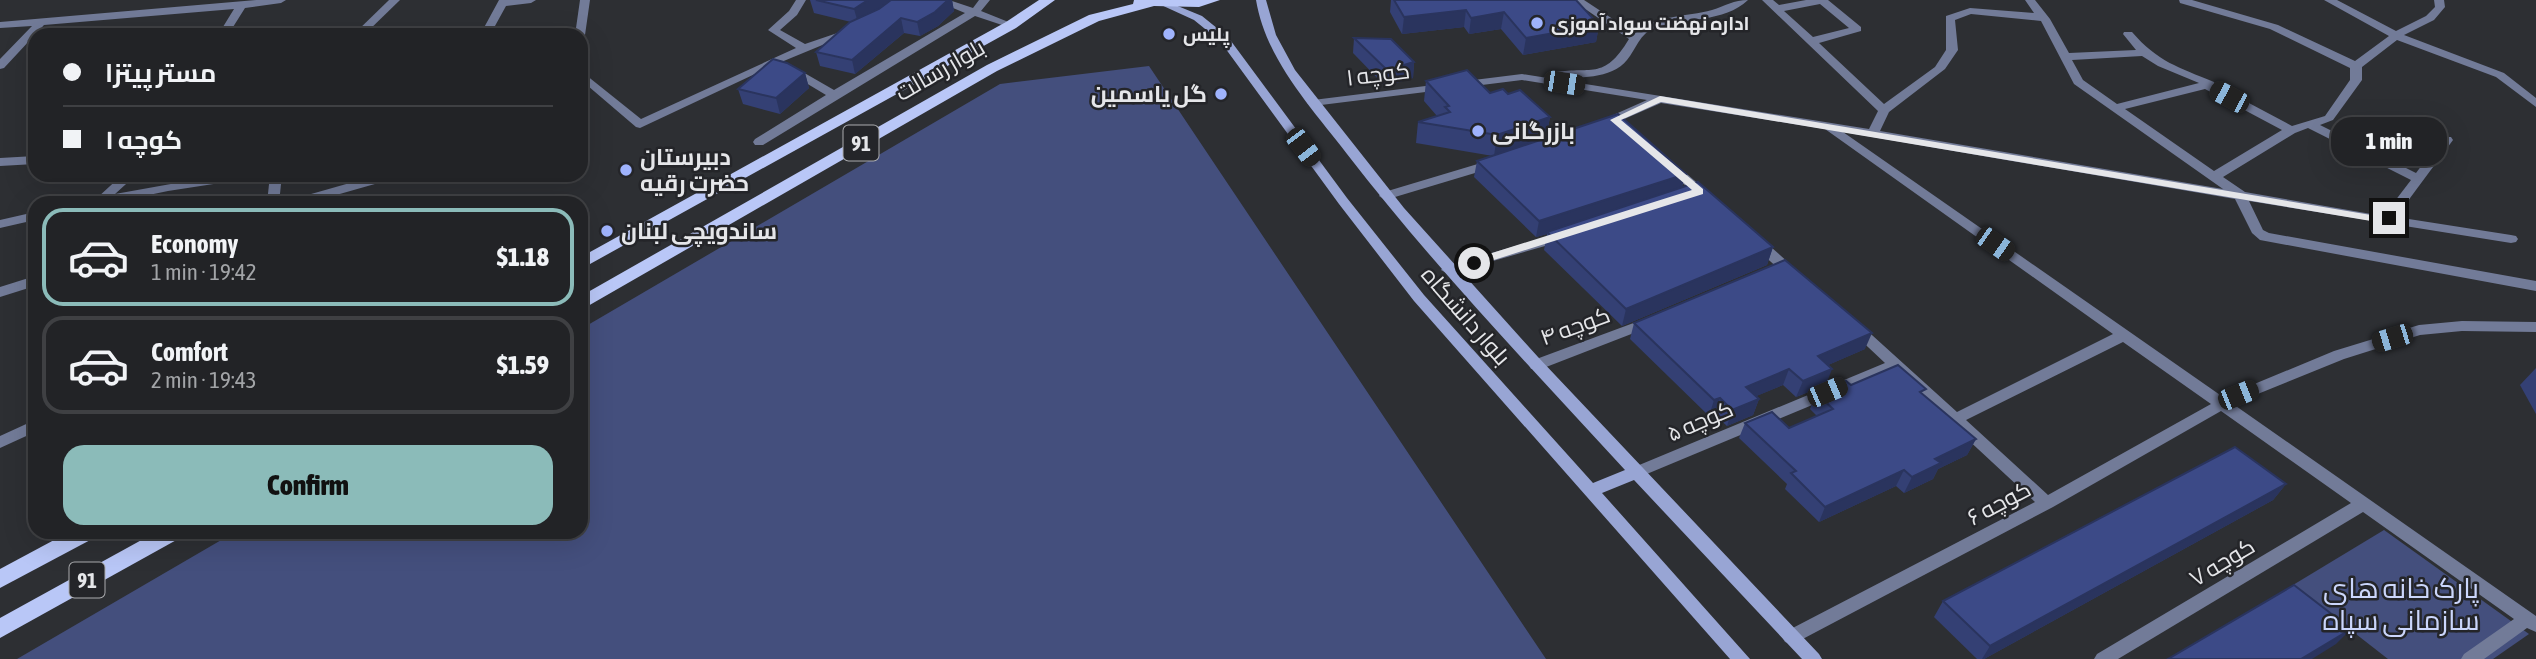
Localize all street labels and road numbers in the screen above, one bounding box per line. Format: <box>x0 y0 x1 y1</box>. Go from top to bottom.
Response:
street label: بلوار رسالت <box>891 34 989 106</box>
street label: کوچه ۱ <box>1345 57 1412 93</box>
road number: 91 <box>844 125 878 160</box>
street label: بلوار دانشگاه <box>1416 262 1516 370</box>
street label: کوچه ۴ <box>1537 301 1614 352</box>
street label: کوچه ۵ <box>1663 395 1738 448</box>
street label: کوچه ۶ <box>1963 476 2036 532</box>
street label: کوچه ۷ <box>2185 533 2260 593</box>
road number: 91 <box>70 562 104 598</box>

